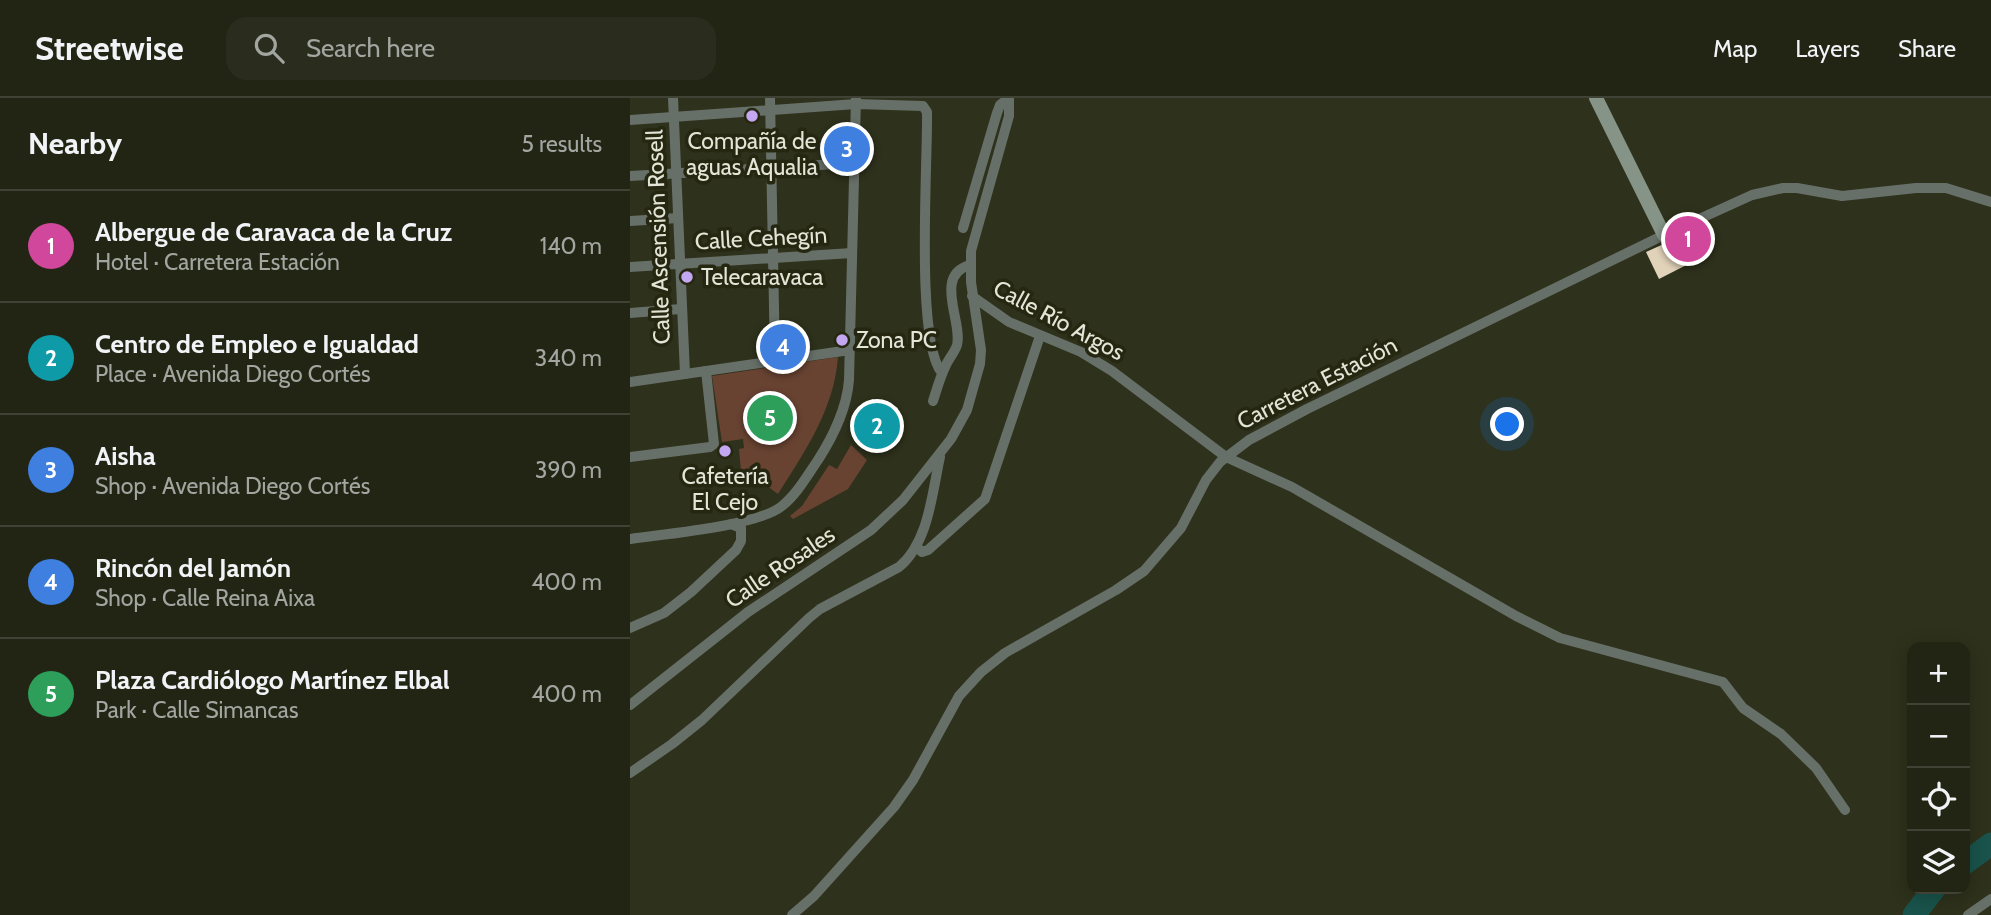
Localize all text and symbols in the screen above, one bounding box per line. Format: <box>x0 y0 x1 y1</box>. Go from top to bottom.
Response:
search box <box>226 17 716 80</box>
text: Streetwise <box>35 28 184 68</box>
icon: search <box>250 29 288 67</box>
text: Search here <box>306 32 435 64</box>
text: Map <box>1713 34 1757 63</box>
text: Layers <box>1795 34 1860 63</box>
text: Share <box>1898 34 1956 63</box>
marker: Compañía de aguas Aqualia <box>744 108 760 124</box>
pin: 3 <box>824 123 870 175</box>
text: Nearby <box>28 125 122 162</box>
place label: Compañía de aguas Aqualia <box>686 127 818 181</box>
street label: Calle Ascensión Rosell <box>640 129 676 345</box>
text: 5 results <box>521 130 602 158</box>
pin: 1 <box>1665 213 1711 265</box>
text: Albergue de Caravaca de la Cruz <box>95 216 452 248</box>
street label: Calle Cehegín <box>694 221 828 255</box>
text: 1 <box>47 232 55 260</box>
text: 140 m <box>540 232 602 260</box>
text: Hotel · Carretera Estación <box>95 248 340 276</box>
place label: Telecaravaca <box>701 263 823 291</box>
marker: Telecaravaca <box>679 269 695 285</box>
street label: Calle Río Argos <box>989 274 1129 366</box>
pin: 4 <box>760 321 806 373</box>
place label: Zona PC <box>856 326 937 354</box>
text: Centro de Empleo e Igualdad <box>95 328 419 360</box>
street label: Carretera Estación <box>1232 331 1402 435</box>
marker: Zona PC <box>834 332 850 348</box>
text: 2 <box>45 344 57 372</box>
text: 340 m <box>535 344 602 372</box>
text: Place · Avenida Diego Cortés <box>95 360 371 388</box>
pin: 5 <box>747 392 793 444</box>
pin: 2 <box>854 400 900 452</box>
your location <box>1490 407 1524 441</box>
text: Aisha <box>95 440 156 472</box>
marker: Cafetería El Cejo <box>717 443 733 459</box>
text: 3 <box>45 456 57 484</box>
text: 390 m <box>535 456 602 484</box>
place label: Cafetería El Cejo <box>682 462 768 516</box>
text: Shop · Avenida Diego Cortés <box>95 472 370 500</box>
street label: Calle Rosales <box>720 520 840 614</box>
text: Rincón del Jamón <box>95 552 291 584</box>
text: 4 <box>44 568 58 596</box>
text: 400 m <box>531 568 602 596</box>
text: Shop · Calle Reina Aixa <box>95 584 315 612</box>
map controls <box>1907 642 1970 894</box>
button: + <box>1907 642 1970 705</box>
text: Plaza Cardiólogo Martínez Elbal <box>95 664 450 696</box>
text: 5 <box>45 680 57 708</box>
text: 400 m <box>531 680 602 708</box>
text: Park · Calle Simancas <box>95 696 298 724</box>
button: − <box>1907 705 1970 768</box>
button: locate <box>1907 768 1970 831</box>
button: layers <box>1907 831 1970 894</box>

